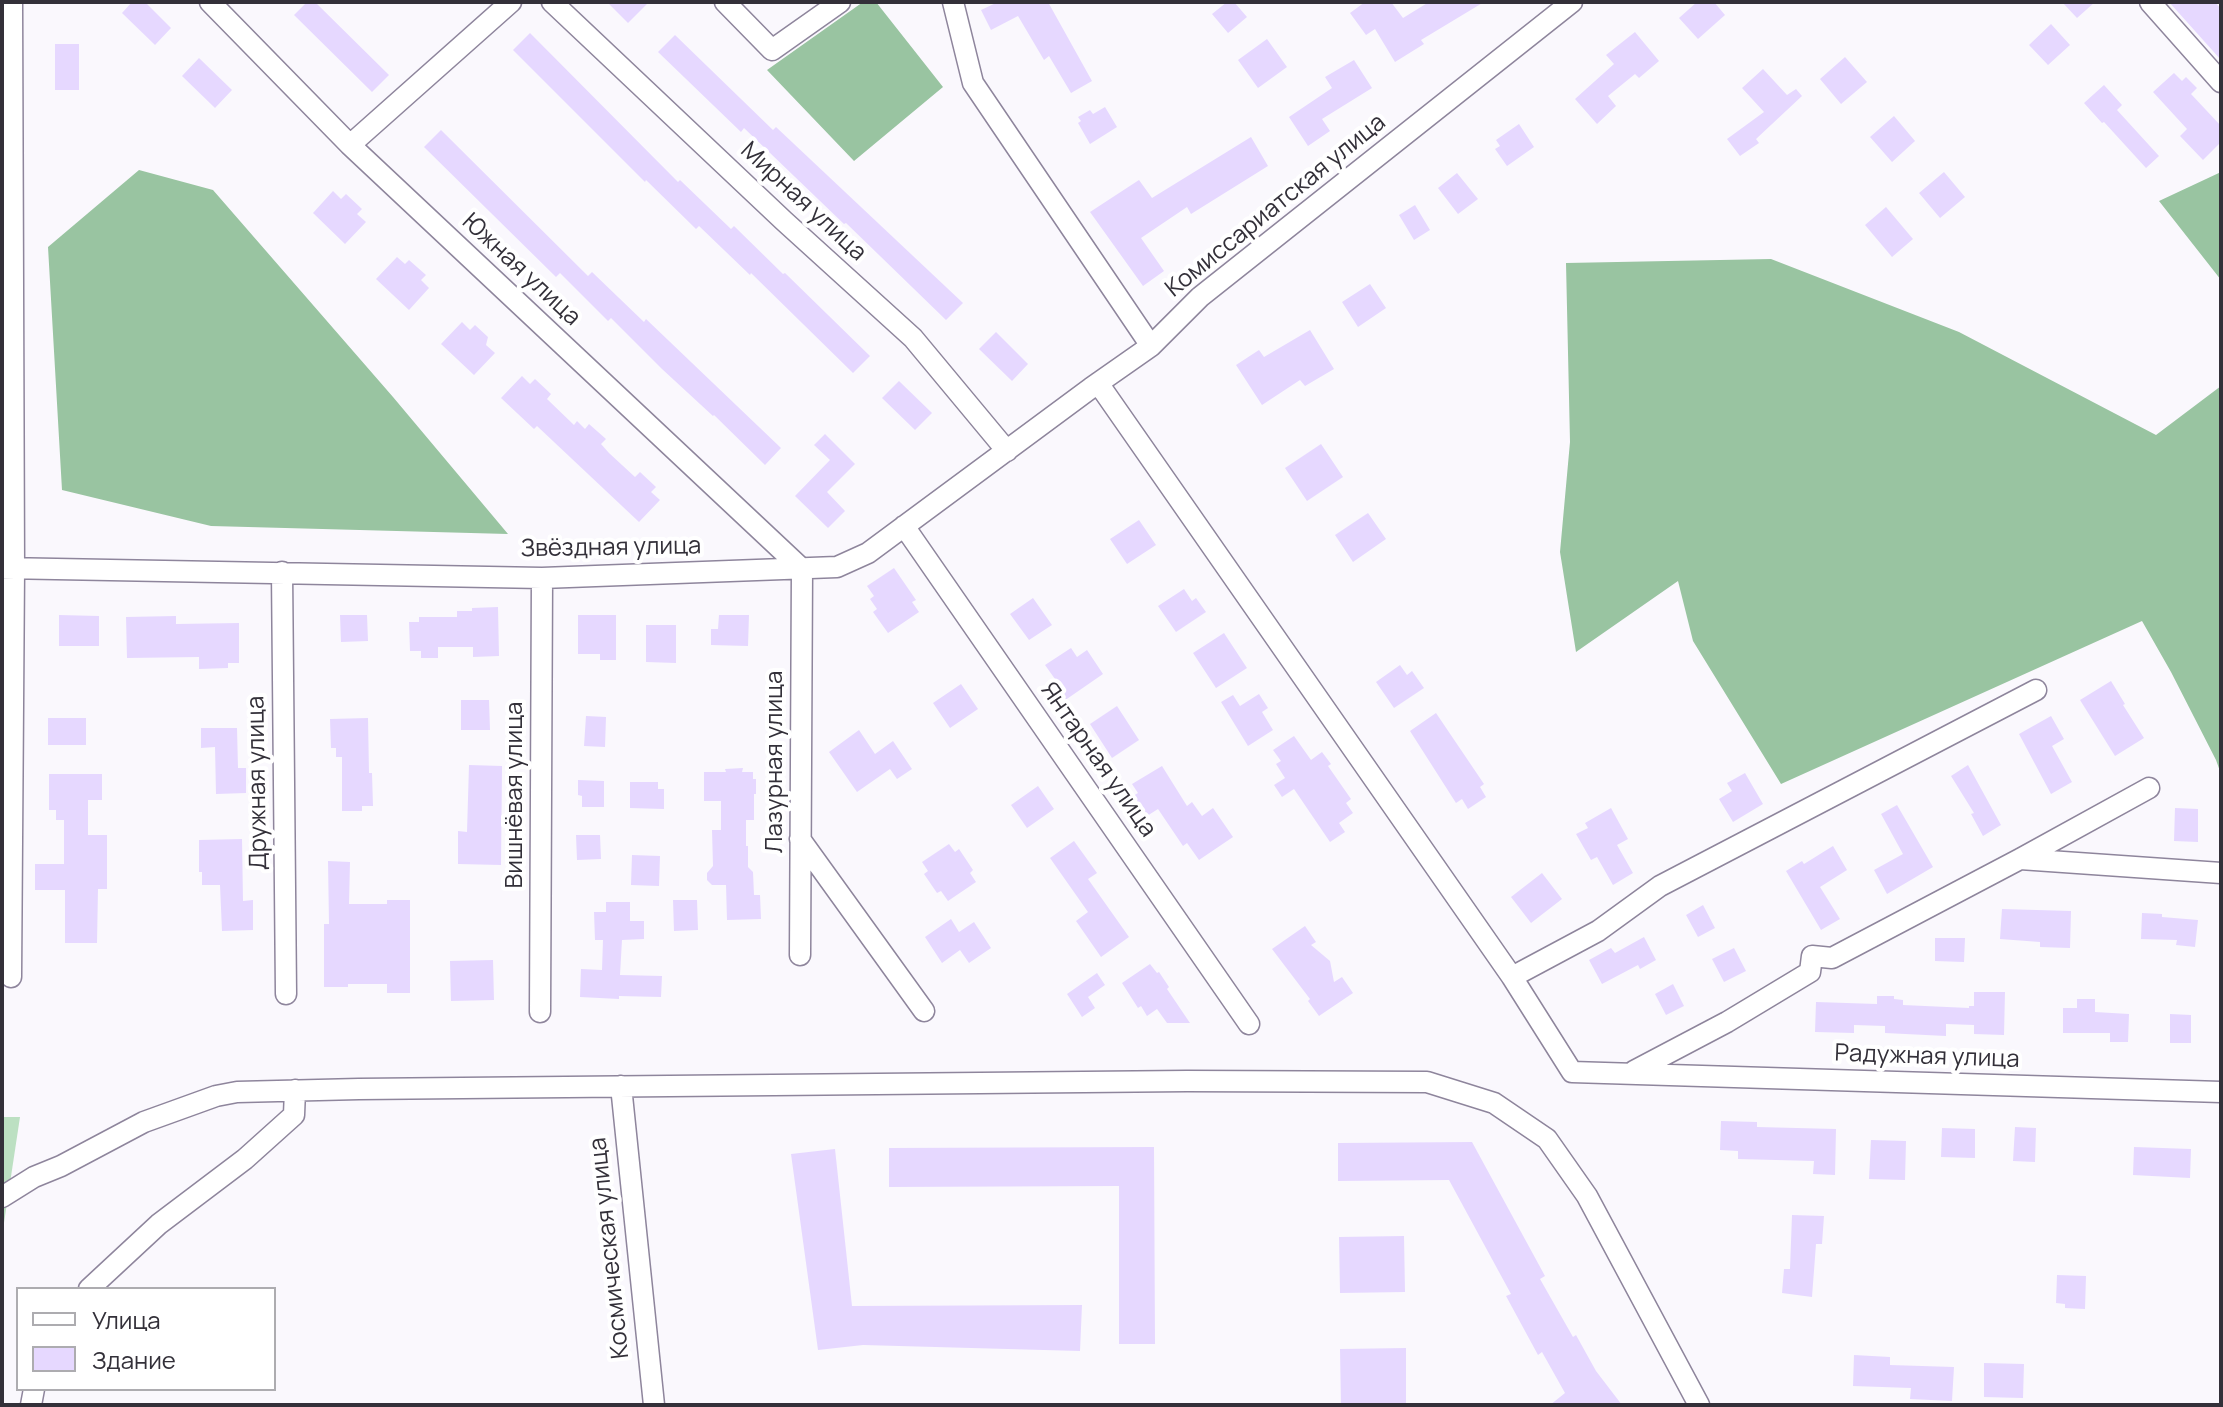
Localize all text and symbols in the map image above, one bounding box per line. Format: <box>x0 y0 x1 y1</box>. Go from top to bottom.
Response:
street label: Комиссариатская улица <box>1160 108 1392 304</box>
street label: Мирная улица <box>734 136 872 268</box>
street label: Южная улица <box>456 208 586 332</box>
street label: Звёздная улица <box>520 532 702 564</box>
street label: Лазурная улица <box>761 671 789 853</box>
street label: Янтарная улица <box>1034 677 1162 843</box>
street label: Дружная улица <box>242 696 274 870</box>
street label: Вишнёвая улица <box>501 702 529 888</box>
street label: Радужная улица <box>1834 1039 2020 1075</box>
street label: Космическая улица <box>584 1136 636 1360</box>
legend <box>16 1287 276 1391</box>
text: Улица <box>92 1303 161 1336</box>
text: Здание <box>92 1343 176 1376</box>

